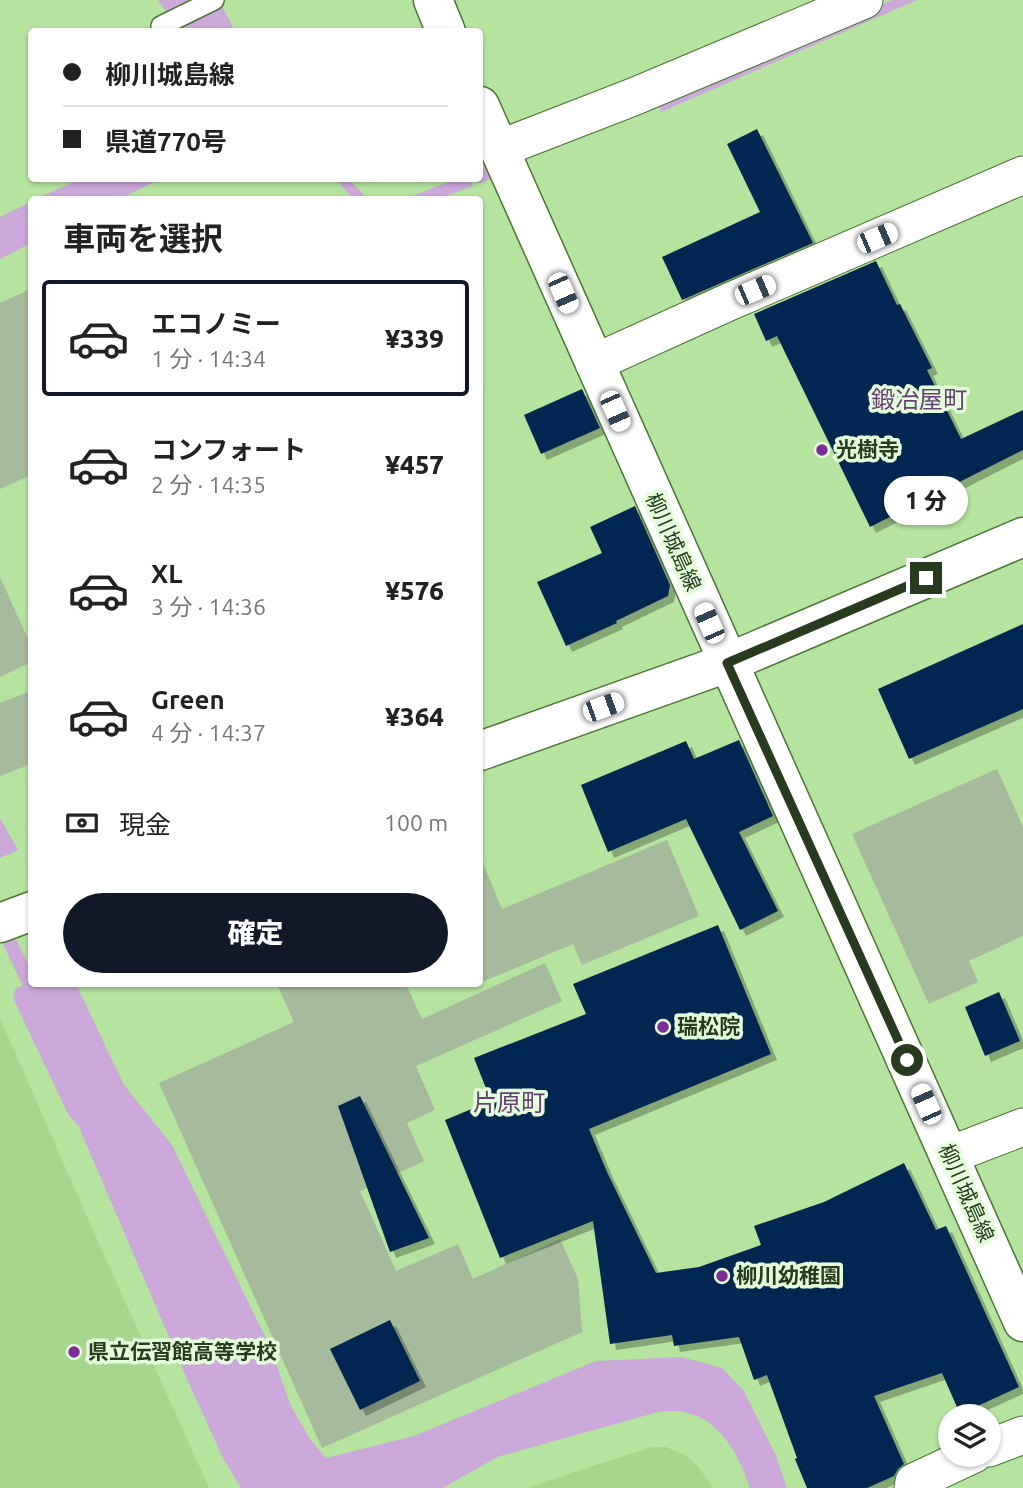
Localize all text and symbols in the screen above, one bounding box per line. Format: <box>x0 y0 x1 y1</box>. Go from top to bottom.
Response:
text: 柳川城島線 <box>105 60 235 89</box>
text: 県道770号 <box>105 127 227 156</box>
text: 車両を選択 <box>63 220 223 256</box>
car <box>854 220 901 256</box>
car <box>545 270 582 316</box>
car <box>732 272 779 308</box>
icon: car <box>67 307 130 370</box>
text: エコノミー <box>151 309 281 338</box>
text: ¥339 <box>385 324 444 353</box>
text: 1 分 · 14:34 <box>151 346 266 371</box>
district label: 鍛冶屋町 <box>871 386 967 413</box>
car <box>597 388 634 434</box>
icon: car <box>67 433 130 496</box>
text: コンフォート <box>151 435 306 464</box>
place label: 光樹寺 <box>836 437 899 461</box>
marker: 光樹寺 <box>814 442 830 458</box>
text: ¥457 <box>385 450 444 479</box>
text: 2 分 · 14:35 <box>151 472 266 497</box>
callout: 1 分 <box>884 476 968 526</box>
text: 1 分 <box>905 488 947 513</box>
street label: 柳川城島線 <box>642 489 706 594</box>
icon: car <box>67 559 130 622</box>
text: XL <box>151 559 182 588</box>
route end <box>910 562 942 594</box>
text: ¥576 <box>385 576 444 605</box>
text: 3 分 · 14:36 <box>151 594 266 619</box>
car <box>691 600 728 646</box>
icon: car <box>67 685 130 748</box>
text: Green <box>151 685 225 714</box>
car <box>580 690 627 724</box>
text: ¥364 <box>385 702 444 731</box>
text: 4 分 · 14:37 <box>151 720 266 745</box>
icon: cash <box>63 804 101 842</box>
text: 現金 <box>119 810 171 839</box>
text: 100 m <box>384 810 448 835</box>
button: 確定 <box>63 893 448 973</box>
place label: 瑞松院 <box>677 1014 740 1038</box>
marker: 瑞松院 <box>655 1019 671 1035</box>
route start <box>891 1044 923 1076</box>
car <box>908 1081 945 1127</box>
district label: 片原町 <box>473 1089 545 1116</box>
street label: 柳川城島線 <box>935 1140 999 1245</box>
place label: 柳川幼稚園 <box>736 1263 841 1287</box>
marker: 柳川幼稚園 <box>714 1268 730 1284</box>
place label: 県立伝習館高等学校 <box>88 1339 277 1363</box>
marker: 県立伝習館高等学校 <box>66 1344 82 1360</box>
map controls <box>938 1404 1001 1467</box>
button: layers <box>938 1404 1001 1467</box>

